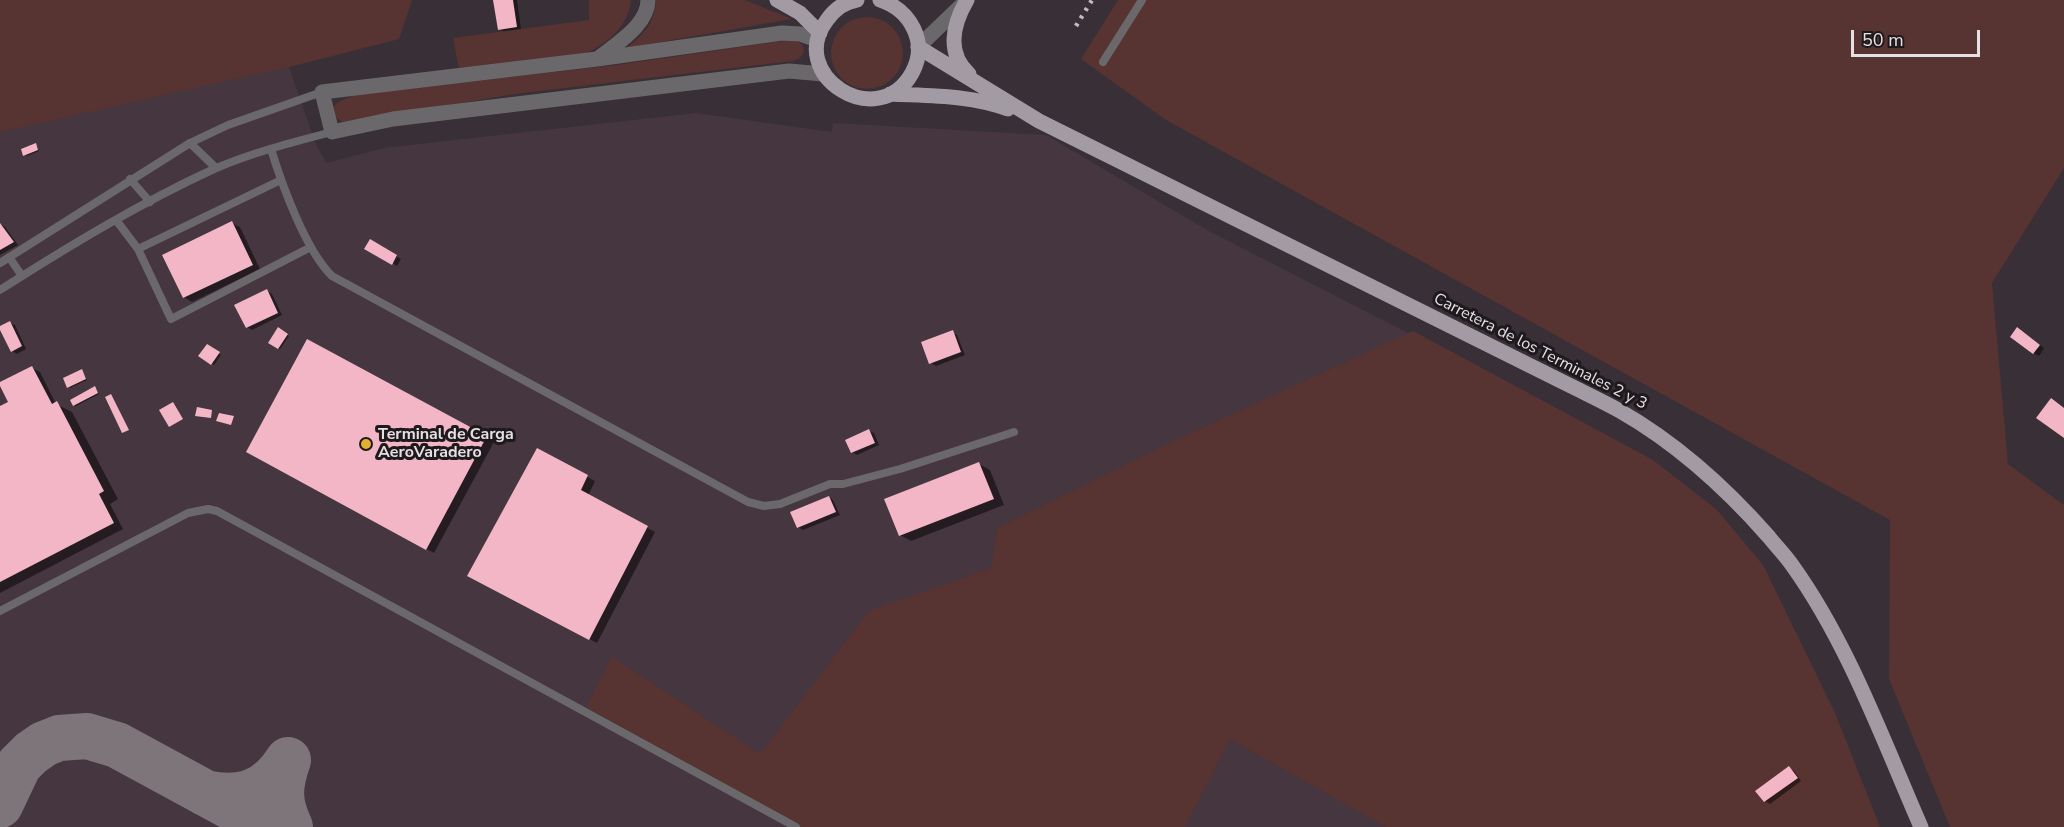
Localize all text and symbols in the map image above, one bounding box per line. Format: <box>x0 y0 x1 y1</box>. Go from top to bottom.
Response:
scale bar <box>1854 18 1983 56</box>
text: 50 m <box>1862 28 1904 52</box>
street label: Carretera de los Terminales 2 y 3 <box>1430 290 1650 414</box>
place label: Terminal de Carga AeroVaradero <box>378 425 514 463</box>
marker: Terminal de Carga AeroVaradero <box>359 437 373 451</box>

